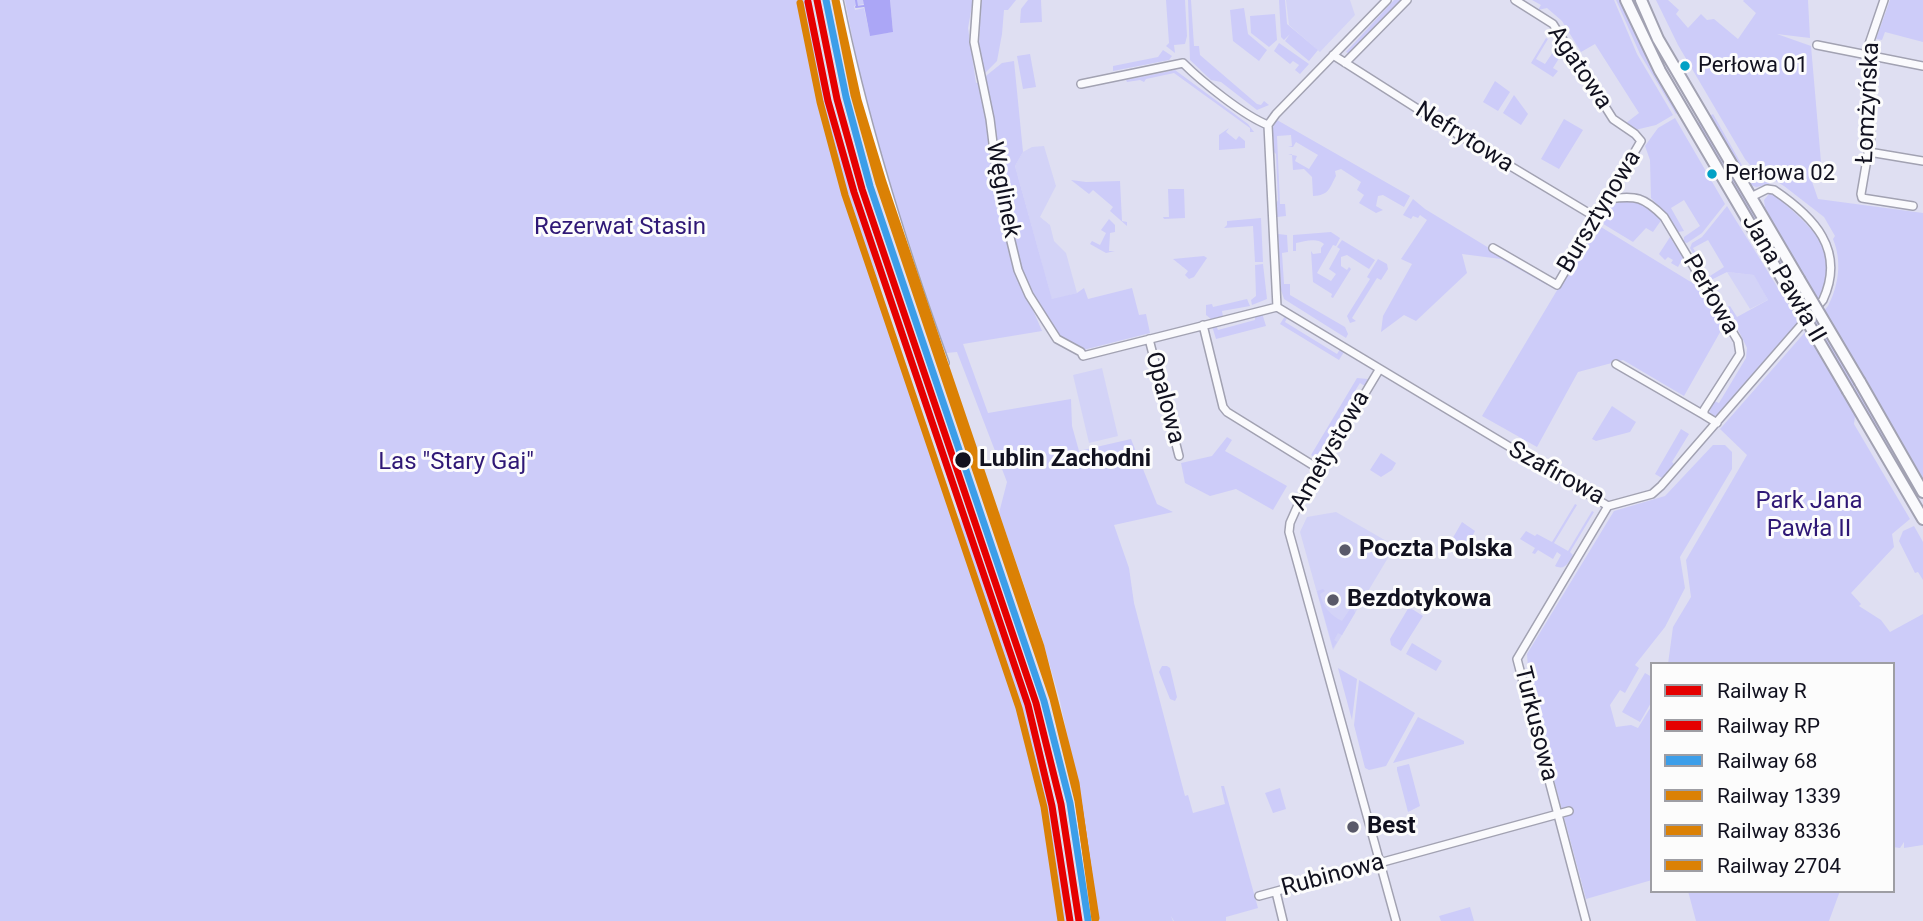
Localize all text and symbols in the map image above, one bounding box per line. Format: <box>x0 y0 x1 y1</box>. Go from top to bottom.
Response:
street label: Agatowa <box>1541 21 1617 115</box>
street label: Łomżyńska <box>1851 41 1887 165</box>
place label: Perłowa 01 <box>1698 53 1808 79</box>
marker: Perłowa 01 <box>1678 59 1692 73</box>
street label: Nefrytowa <box>1410 97 1518 179</box>
street label: Węglinek <box>979 140 1025 240</box>
street label: Bursztynowa <box>1552 146 1648 278</box>
place label: Perłowa 02 <box>1725 161 1835 187</box>
marker: Perłowa 02 <box>1705 167 1719 181</box>
street label: Jana Pawła II <box>1735 210 1831 348</box>
park label: Rezerwat Stasin <box>534 214 706 242</box>
street label: Perłowa <box>1676 250 1744 340</box>
street label: Opalowa <box>1138 349 1190 447</box>
street label: Ametystowa <box>1285 386 1377 516</box>
street label: Szafirowa <box>1503 436 1609 512</box>
place label: Lublin Zachodni <box>979 446 1151 474</box>
park label: Las "Stary Gaj" <box>378 449 534 477</box>
marker: Lublin Zachodni <box>953 450 973 470</box>
park label: Park Jana Pawła II <box>1756 488 1862 544</box>
place label: Poczta Polska <box>1359 536 1513 564</box>
marker: Poczta Polska <box>1337 542 1353 558</box>
place label: Bezdotykowa <box>1347 586 1491 614</box>
marker: Bezdotykowa <box>1325 592 1341 608</box>
legend <box>1650 662 1895 893</box>
street label: Turkusowa <box>1507 664 1563 784</box>
text: Railway R <box>1717 679 1807 703</box>
text: Railway RP <box>1717 714 1820 738</box>
text: Railway 68 <box>1717 749 1817 773</box>
text: Railway 1339 <box>1717 784 1841 808</box>
place label: Best <box>1367 813 1416 841</box>
marker: Best <box>1345 819 1361 835</box>
text: Railway 8336 <box>1717 819 1841 843</box>
street label: Rubinowa <box>1278 848 1388 904</box>
text: Railway 2704 <box>1717 854 1841 878</box>

